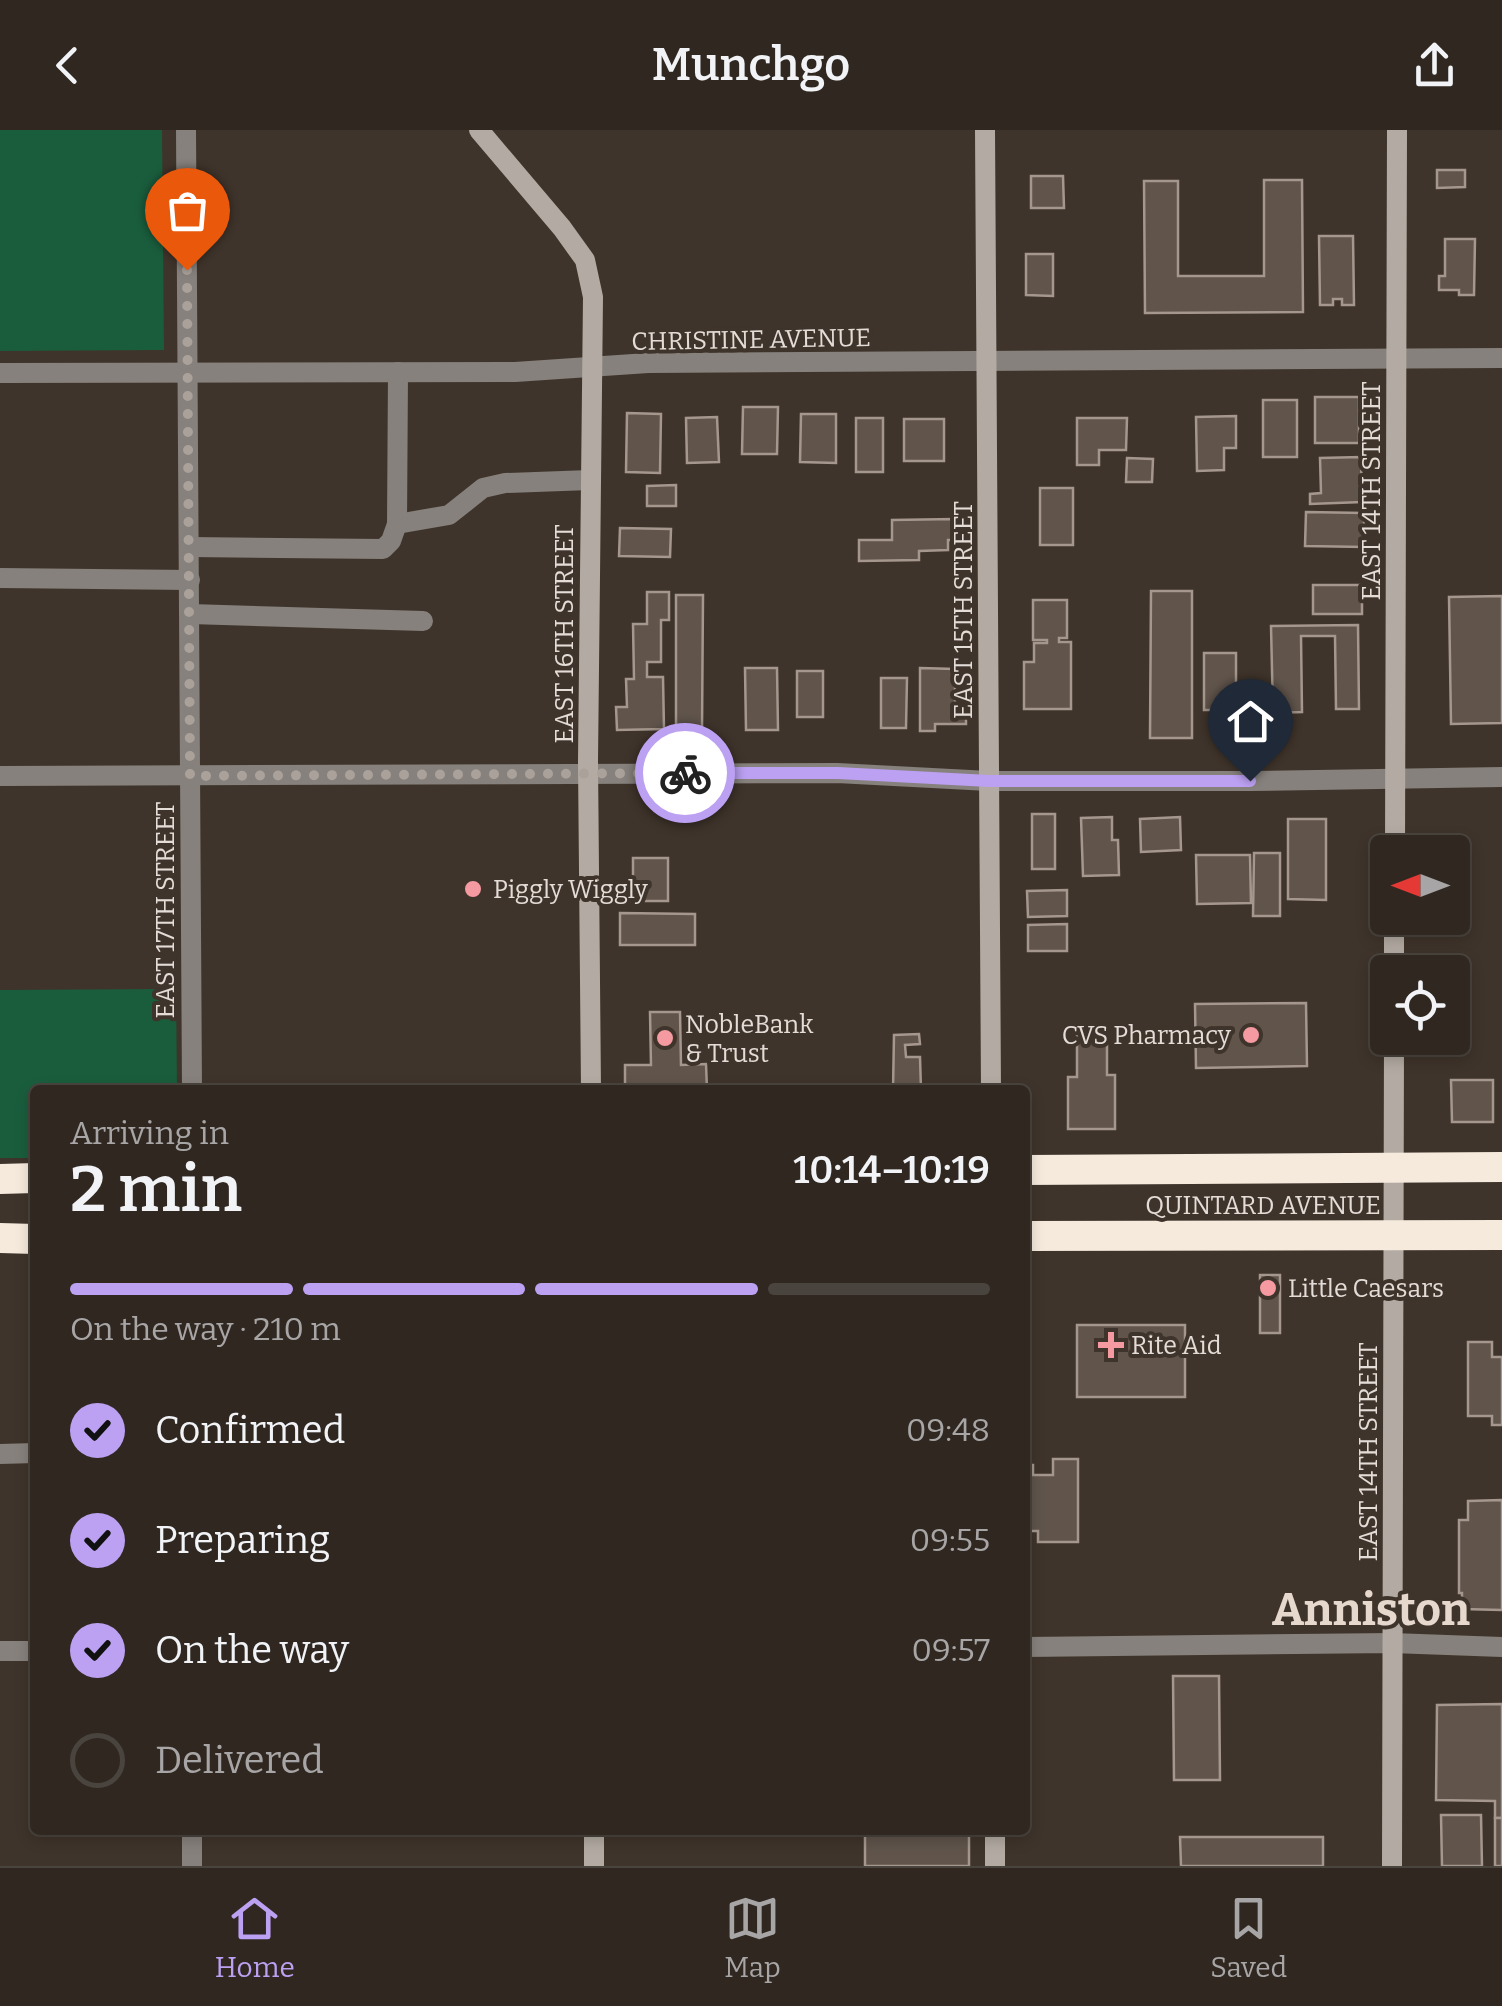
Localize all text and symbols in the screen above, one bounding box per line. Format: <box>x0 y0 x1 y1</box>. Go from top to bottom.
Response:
icon: back <box>40 38 95 93</box>
text: Munchgo <box>652 38 850 92</box>
icon: share <box>1407 38 1462 93</box>
pin <box>145 168 230 271</box>
icon: bag <box>160 183 215 238</box>
street label: CHRISTINE AVENUE <box>631 323 871 357</box>
street label: EAST 14TH STREET <box>1357 381 1387 601</box>
street label: EAST 15TH STREET <box>949 501 979 719</box>
street label: EAST 16TH STREET <box>550 524 580 744</box>
pin <box>1208 679 1293 782</box>
icon: home <box>1223 694 1278 749</box>
courier <box>635 723 735 823</box>
icon: bike <box>658 746 713 801</box>
street label: EAST 17TH STREET <box>151 802 181 1018</box>
north arrow <box>1370 835 1470 935</box>
map controls <box>1370 835 1470 1055</box>
place label: Piggly Wiggly <box>493 875 648 905</box>
marker: Piggly Wiggly <box>462 878 484 900</box>
button: locate <box>1370 955 1470 1055</box>
place label: NobleBank & Trust <box>685 1010 814 1069</box>
place label: CVS Pharmacy <box>1062 1021 1232 1051</box>
marker: CVS Pharmacy <box>1240 1024 1262 1046</box>
marker: NobleBank & Trust <box>654 1027 676 1049</box>
text: Arriving in <box>70 1114 229 1152</box>
text: 10:14–10:19 <box>793 1147 990 1193</box>
text: 2 min <box>70 1150 242 1228</box>
street label: QUINTARD AVENUE <box>1145 1191 1381 1221</box>
place label: Little Caesars <box>1288 1274 1444 1304</box>
marker: Little Caesars <box>1257 1277 1279 1299</box>
text: On the way · 210 m <box>70 1310 341 1348</box>
place label: Rite Aid <box>1131 1331 1222 1361</box>
marker: Rite Aid <box>1100 1334 1122 1356</box>
street label: EAST 14TH STREET <box>1354 1342 1384 1562</box>
icon: check <box>70 1403 125 1458</box>
text: Confirmed <box>155 1407 345 1453</box>
text: 09:48 <box>906 1411 990 1449</box>
icon: check <box>70 1513 125 1568</box>
text: Preparing <box>155 1517 330 1563</box>
text: 09:55 <box>910 1521 990 1559</box>
district label: Anniston <box>1272 1583 1470 1637</box>
icon: check <box>70 1623 125 1678</box>
text: On the way <box>155 1627 349 1673</box>
text: 09:57 <box>911 1631 990 1669</box>
text: Delivered <box>155 1737 324 1783</box>
tab: Home <box>215 1891 295 1984</box>
tab: Map <box>724 1891 781 1984</box>
tab: Saved <box>1210 1891 1287 1984</box>

